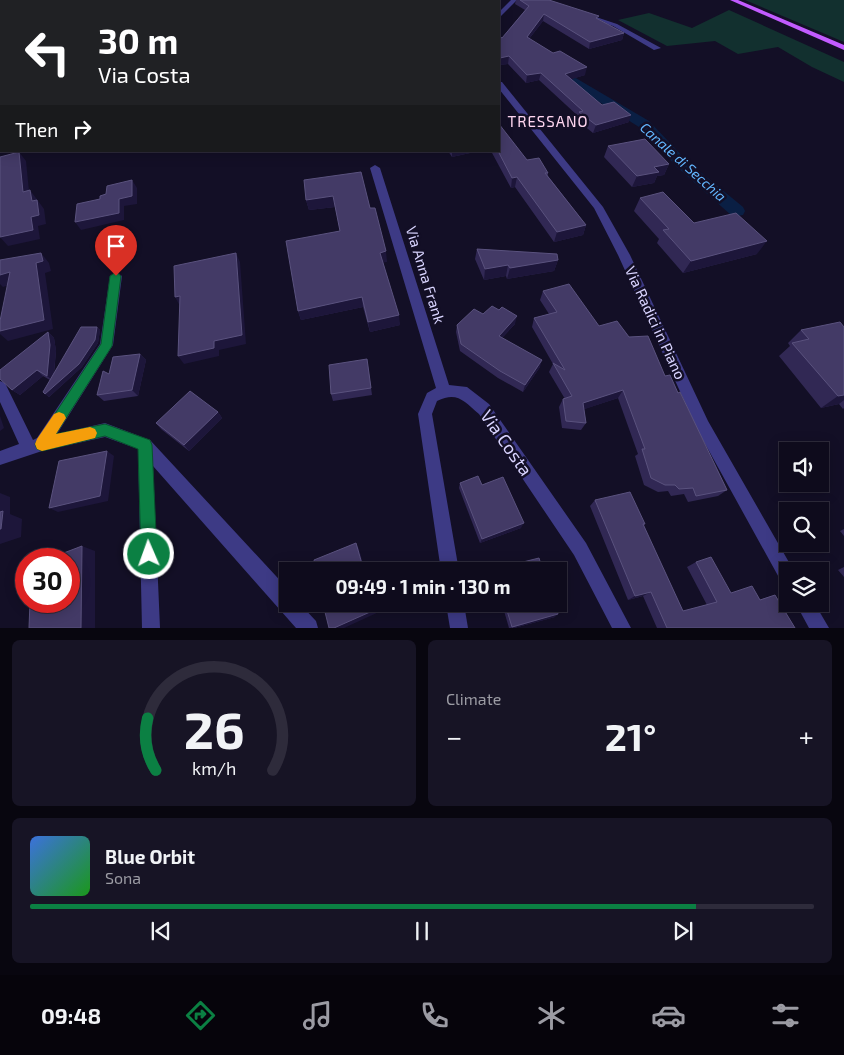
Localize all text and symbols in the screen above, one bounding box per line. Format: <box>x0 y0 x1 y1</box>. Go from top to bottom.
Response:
text: 30 m <box>98 19 178 61</box>
icon: left <box>15 20 80 85</box>
text: Via Costa <box>98 61 191 87</box>
district label: TRESSANO <box>507 112 589 130</box>
icon: right <box>68 115 96 143</box>
text: Then <box>15 118 58 141</box>
water label: Canale di Secchia <box>637 119 730 205</box>
street label: Via Anna Frank <box>403 224 449 326</box>
pin <box>95 225 137 276</box>
icon: arrive <box>102 232 130 260</box>
street label: Via Radici in Piano <box>622 263 690 382</box>
street label: Via Costa <box>476 405 538 480</box>
map controls <box>779 442 829 612</box>
button: sound <box>779 442 829 492</box>
button: search <box>779 502 829 552</box>
position arrow <box>122 527 174 579</box>
speed limit sign: 30 <box>15 548 80 613</box>
button: layers <box>779 562 829 612</box>
text: 09:49 · 1 min · 130 m <box>336 575 510 598</box>
text: Climate <box>446 689 501 708</box>
text: 26 <box>184 697 244 759</box>
text: 21° <box>605 713 656 759</box>
text: − <box>446 719 462 753</box>
text: + <box>799 719 814 753</box>
text: km/h <box>192 757 236 779</box>
text: Blue Orbit <box>105 845 195 868</box>
text: Sona <box>105 868 141 887</box>
icon: previous <box>147 917 175 945</box>
icon: pause <box>408 917 436 945</box>
icon: next <box>669 917 697 945</box>
icon: directions <box>183 998 218 1033</box>
icon: music <box>300 998 335 1033</box>
icon: phone <box>417 998 452 1033</box>
icon: climate <box>534 998 569 1033</box>
icon: car <box>651 998 686 1033</box>
icon: filters <box>768 998 803 1033</box>
text: 09:48 <box>41 1002 101 1028</box>

